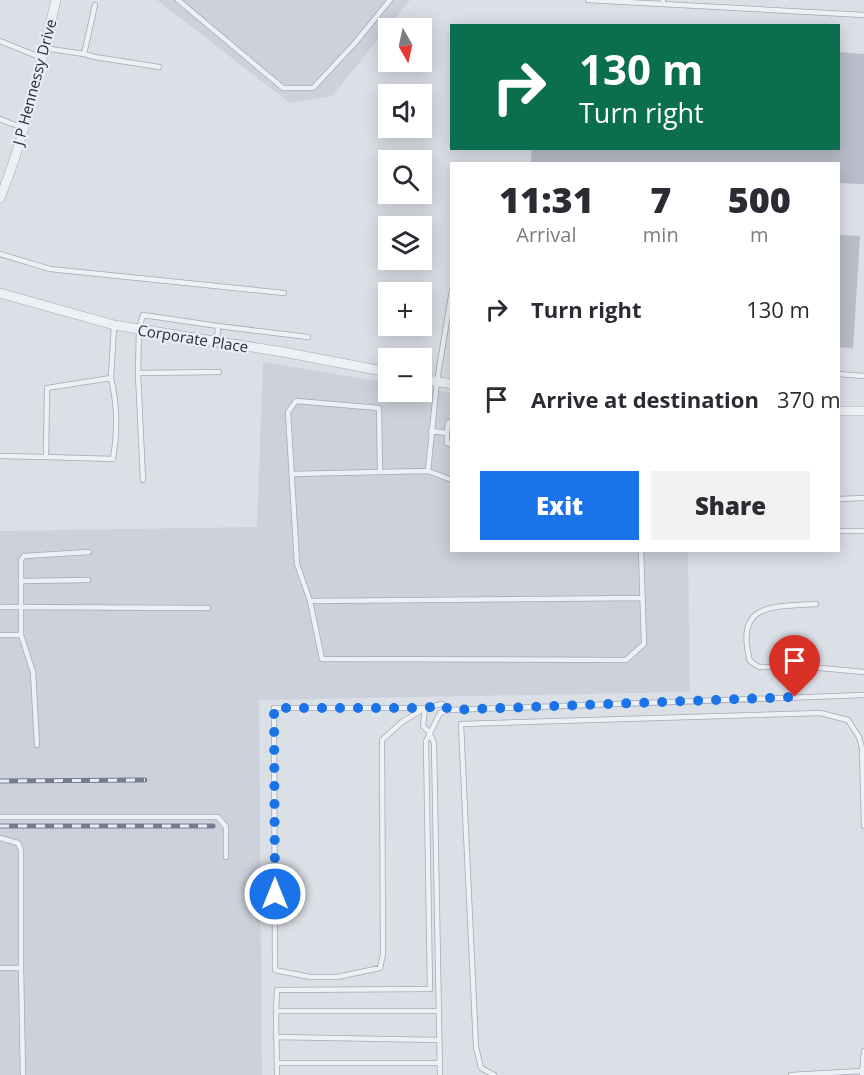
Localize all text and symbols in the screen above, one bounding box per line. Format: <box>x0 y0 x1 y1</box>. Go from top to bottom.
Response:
street label: J P Hennessy Drive <box>7 17 60 149</box>
north arrow <box>378 18 432 72</box>
map controls <box>378 18 432 402</box>
text: 130 m <box>579 40 703 97</box>
icon: right <box>480 48 558 126</box>
button: sound <box>378 84 432 138</box>
text: Turn right <box>579 94 704 131</box>
button: search <box>378 150 432 204</box>
text: 11:31 <box>499 175 594 224</box>
text: 7 <box>650 175 671 224</box>
text: 500 <box>728 175 791 224</box>
button: layers <box>378 216 432 270</box>
text: Arrival <box>516 221 577 248</box>
text: min <box>643 221 679 248</box>
text: m <box>750 221 769 248</box>
button: + <box>378 282 432 336</box>
icon: right <box>480 293 513 326</box>
text: Turn right <box>531 294 642 324</box>
text: 130 m <box>746 294 810 324</box>
street label: Corporate Place <box>136 319 250 357</box>
button: − <box>378 348 432 402</box>
icon: arrive <box>480 383 513 416</box>
text: Arrive at destination <box>531 384 759 414</box>
text: 370 m <box>777 384 841 414</box>
button: Exit <box>480 471 639 540</box>
button: Share <box>651 471 810 540</box>
pin <box>769 635 820 697</box>
icon: arrive <box>778 644 811 677</box>
position arrow <box>243 862 307 926</box>

